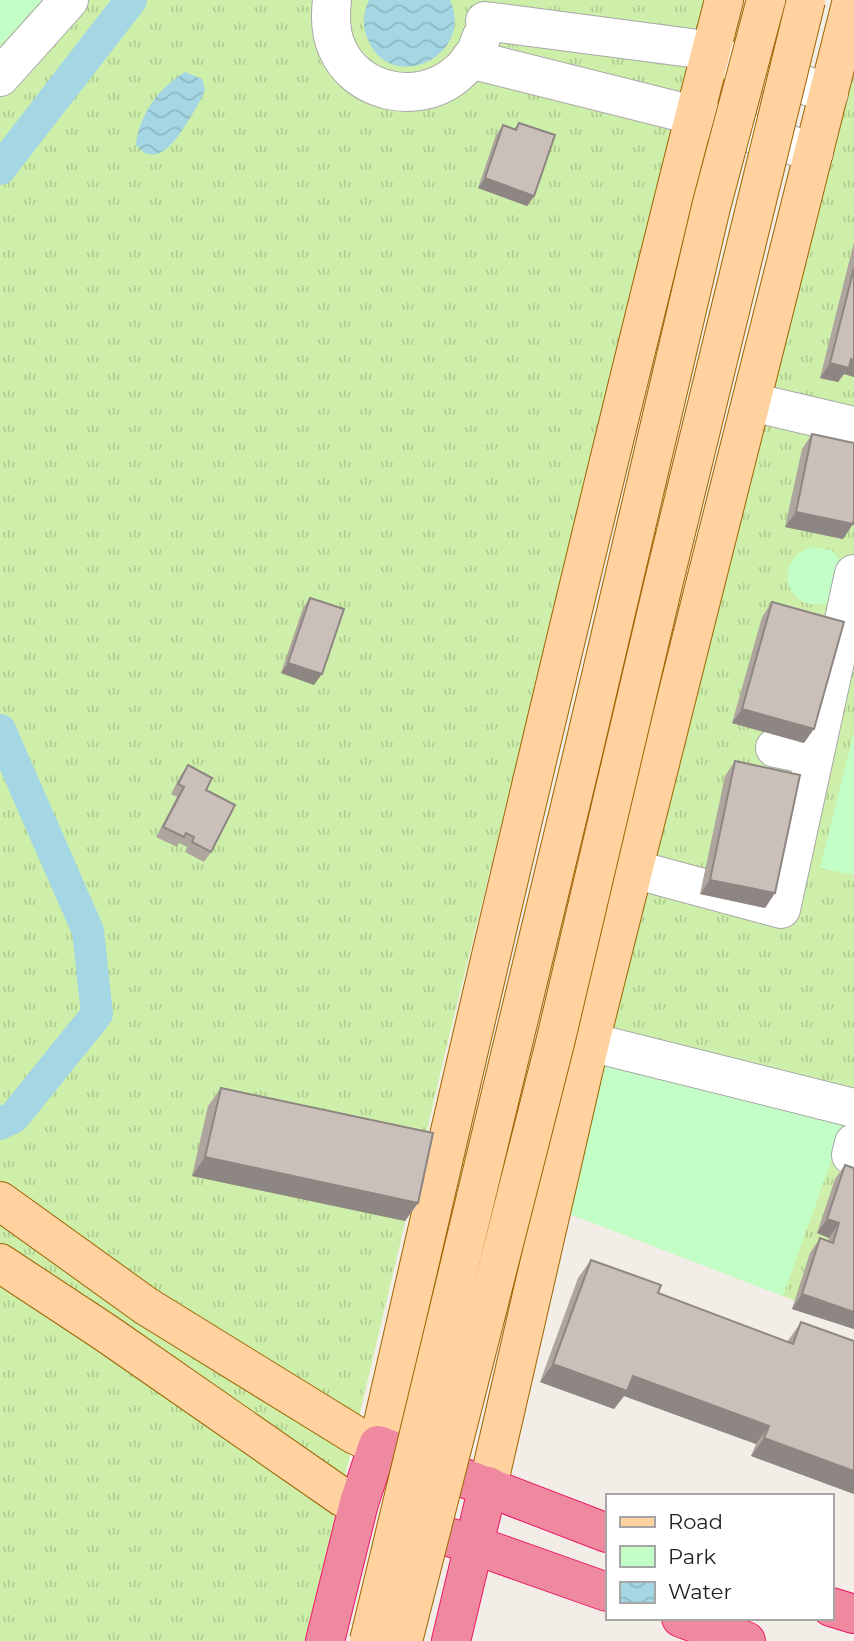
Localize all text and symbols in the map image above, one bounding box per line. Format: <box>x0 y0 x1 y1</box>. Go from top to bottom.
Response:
legend <box>606 1494 833 1620</box>
text: Road <box>668 1509 723 1534</box>
text: Park <box>668 1544 716 1569</box>
text: Water <box>668 1579 732 1604</box>

